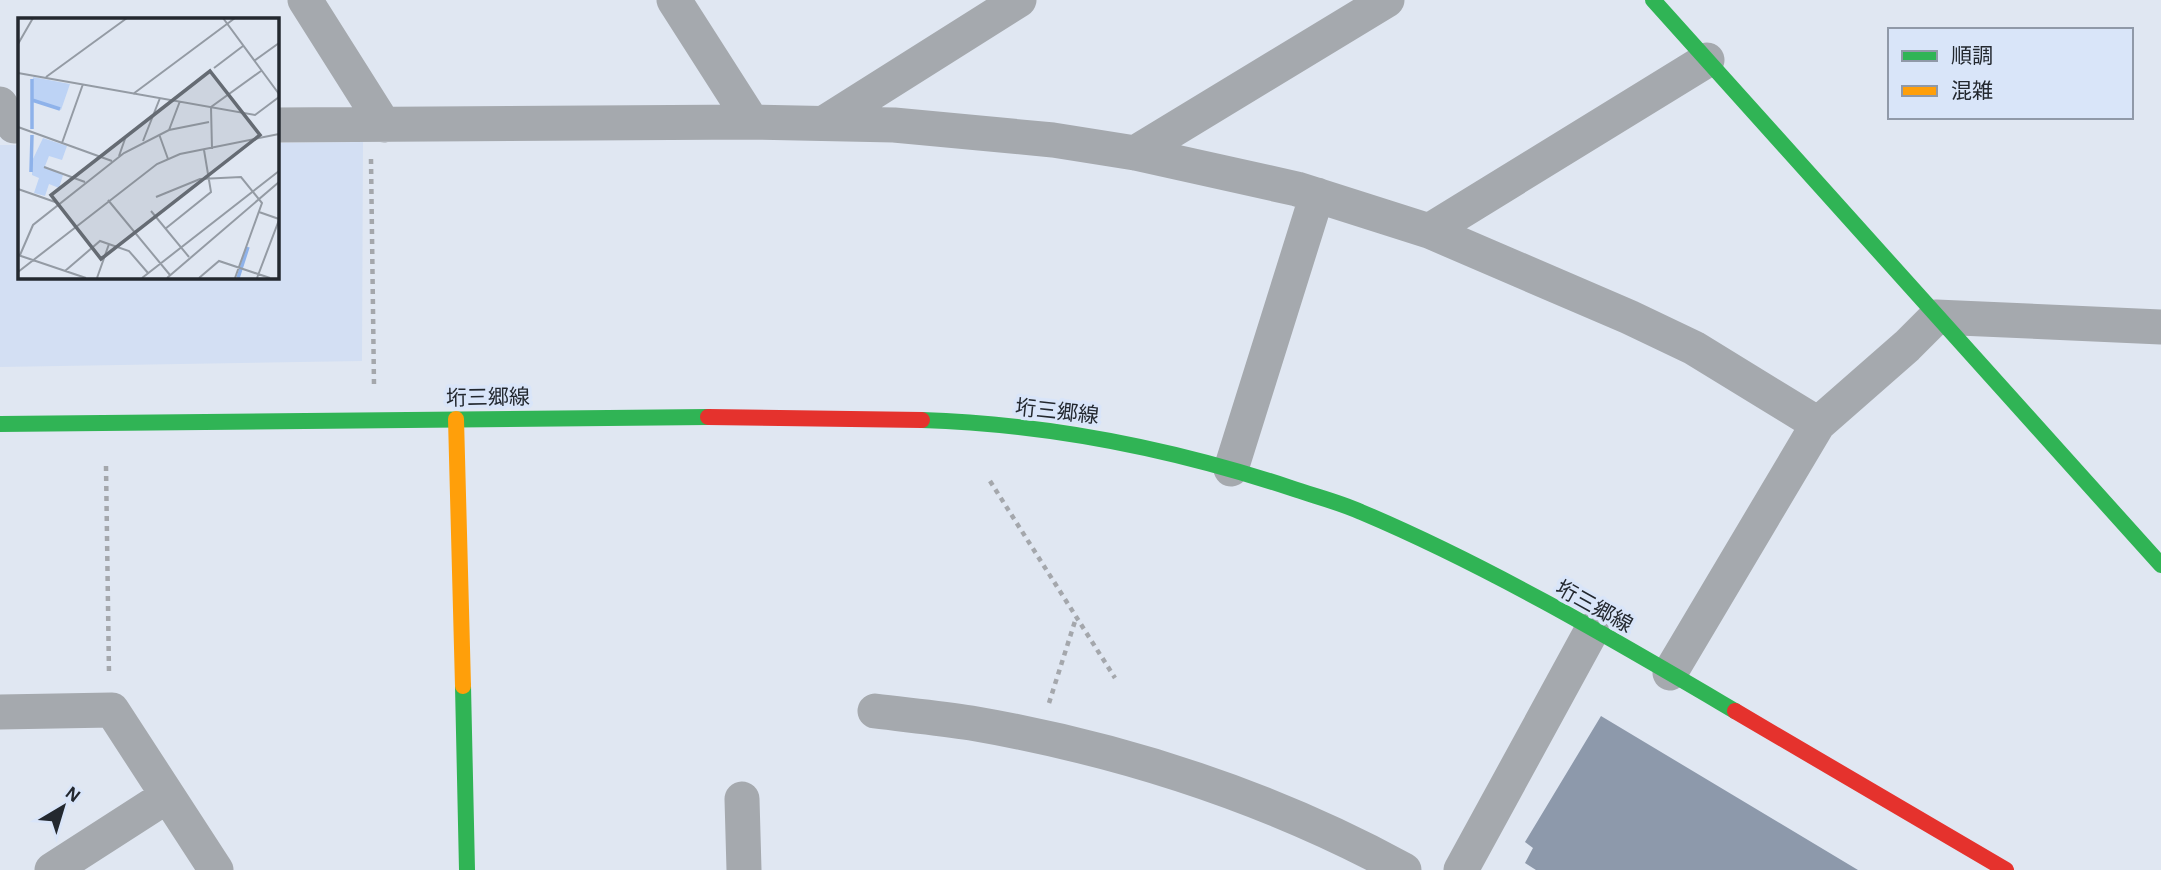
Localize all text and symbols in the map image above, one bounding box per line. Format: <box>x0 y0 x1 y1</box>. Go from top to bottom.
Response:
inset map <box>18 18 278 278</box>
legend <box>1888 28 2133 119</box>
text: 順調 <box>1951 45 1993 67</box>
text: 混雑 <box>1951 80 1993 102</box>
street label: 垳三郷線 <box>446 386 530 409</box>
street label: 垳三郷線 <box>1014 396 1100 427</box>
street label: 垳三郷線 <box>1552 577 1636 637</box>
north arrow <box>28 772 98 842</box>
text: N <box>61 783 84 806</box>

